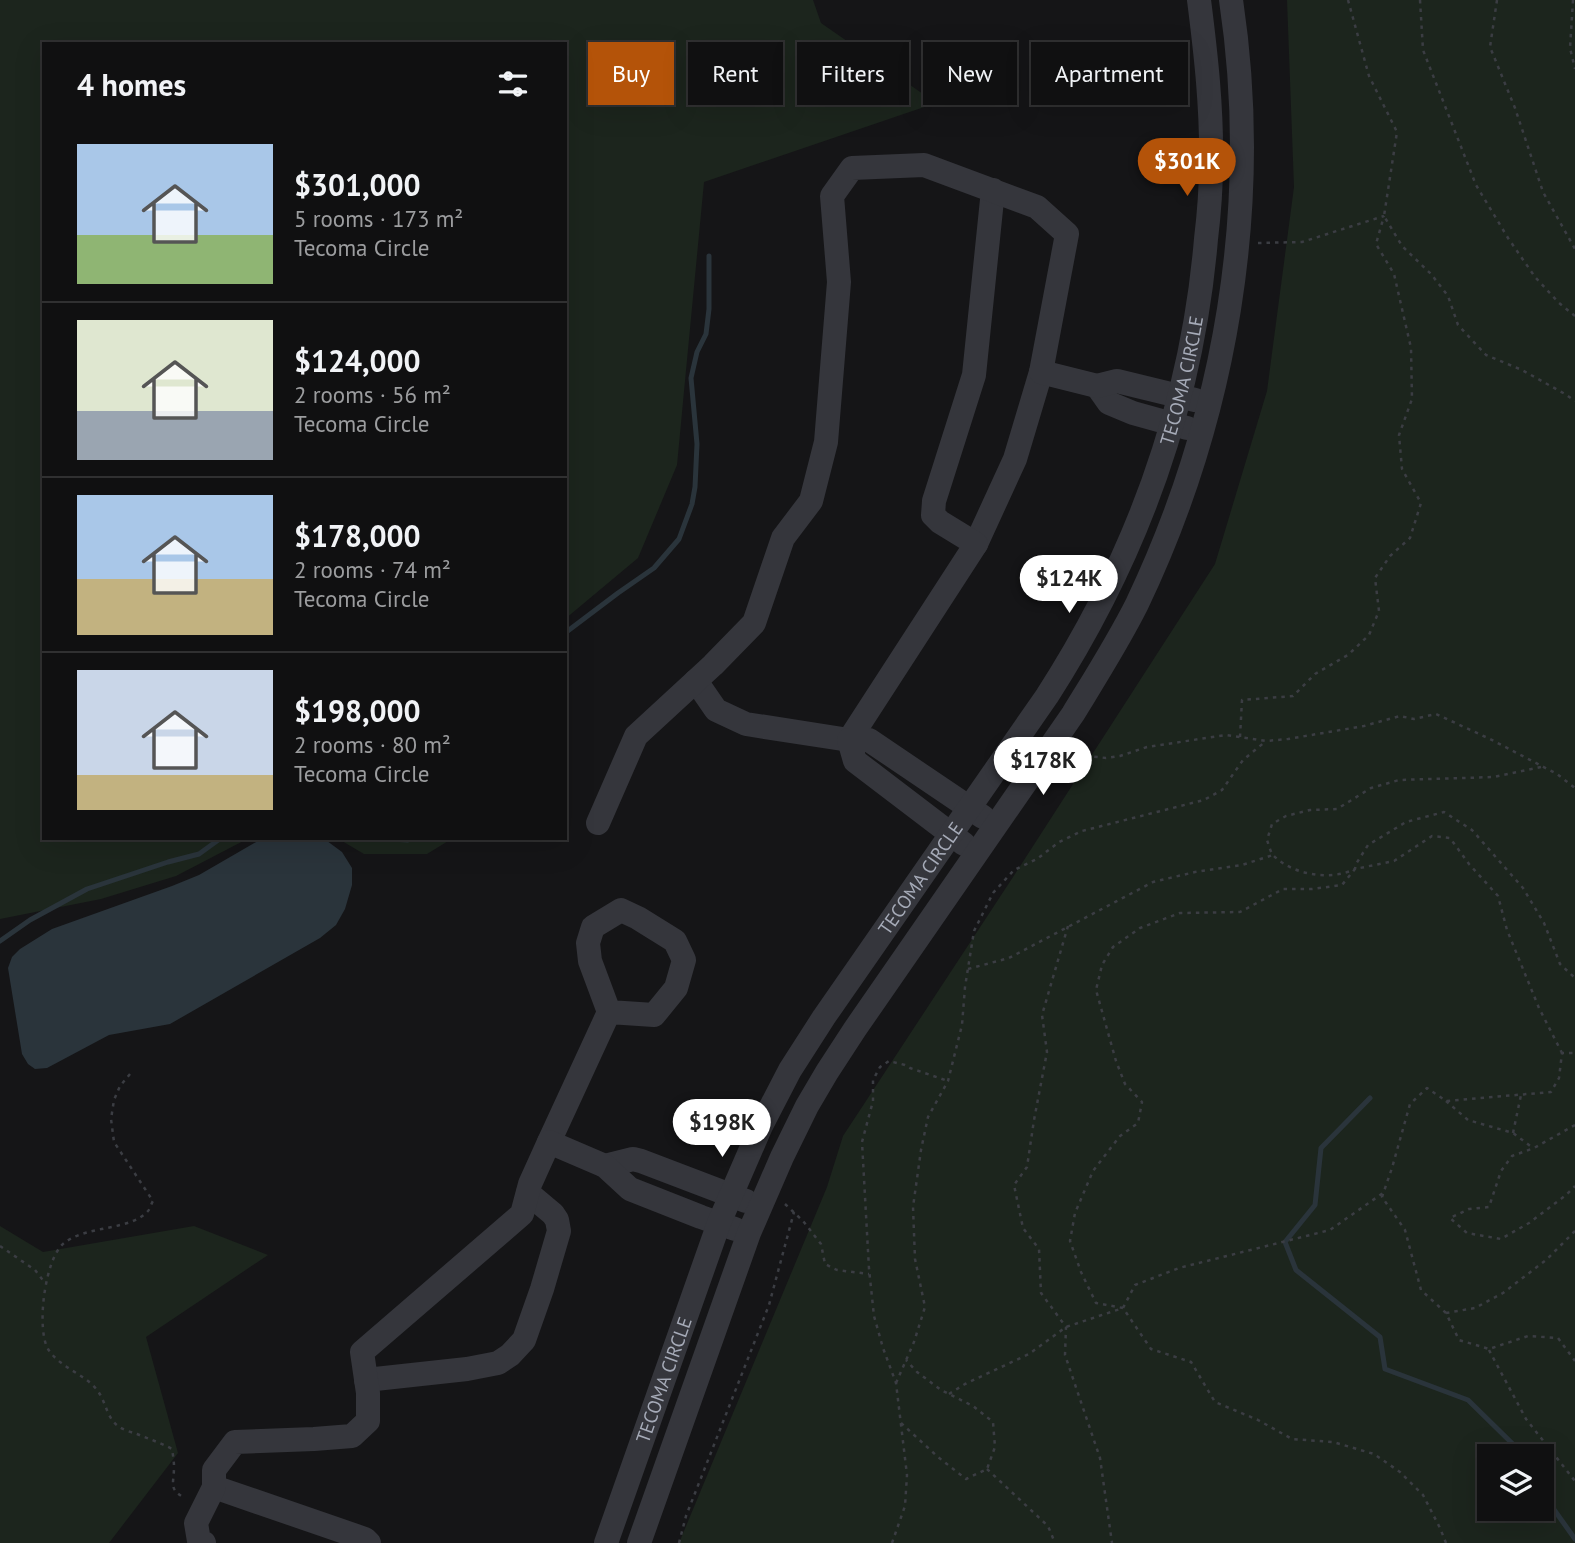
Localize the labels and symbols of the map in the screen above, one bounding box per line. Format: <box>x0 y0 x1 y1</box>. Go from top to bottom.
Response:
pin: $301K <box>1138 138 1236 198</box>
street label: TECOMA CIRCLE <box>1154 314 1208 448</box>
pin: $124K <box>1020 556 1118 615</box>
pin: $178K <box>994 738 1092 797</box>
street label: TECOMA CIRCLE <box>873 817 968 939</box>
pin: $198K <box>673 1100 771 1159</box>
street label: TECOMA CIRCLE <box>630 1314 697 1446</box>

